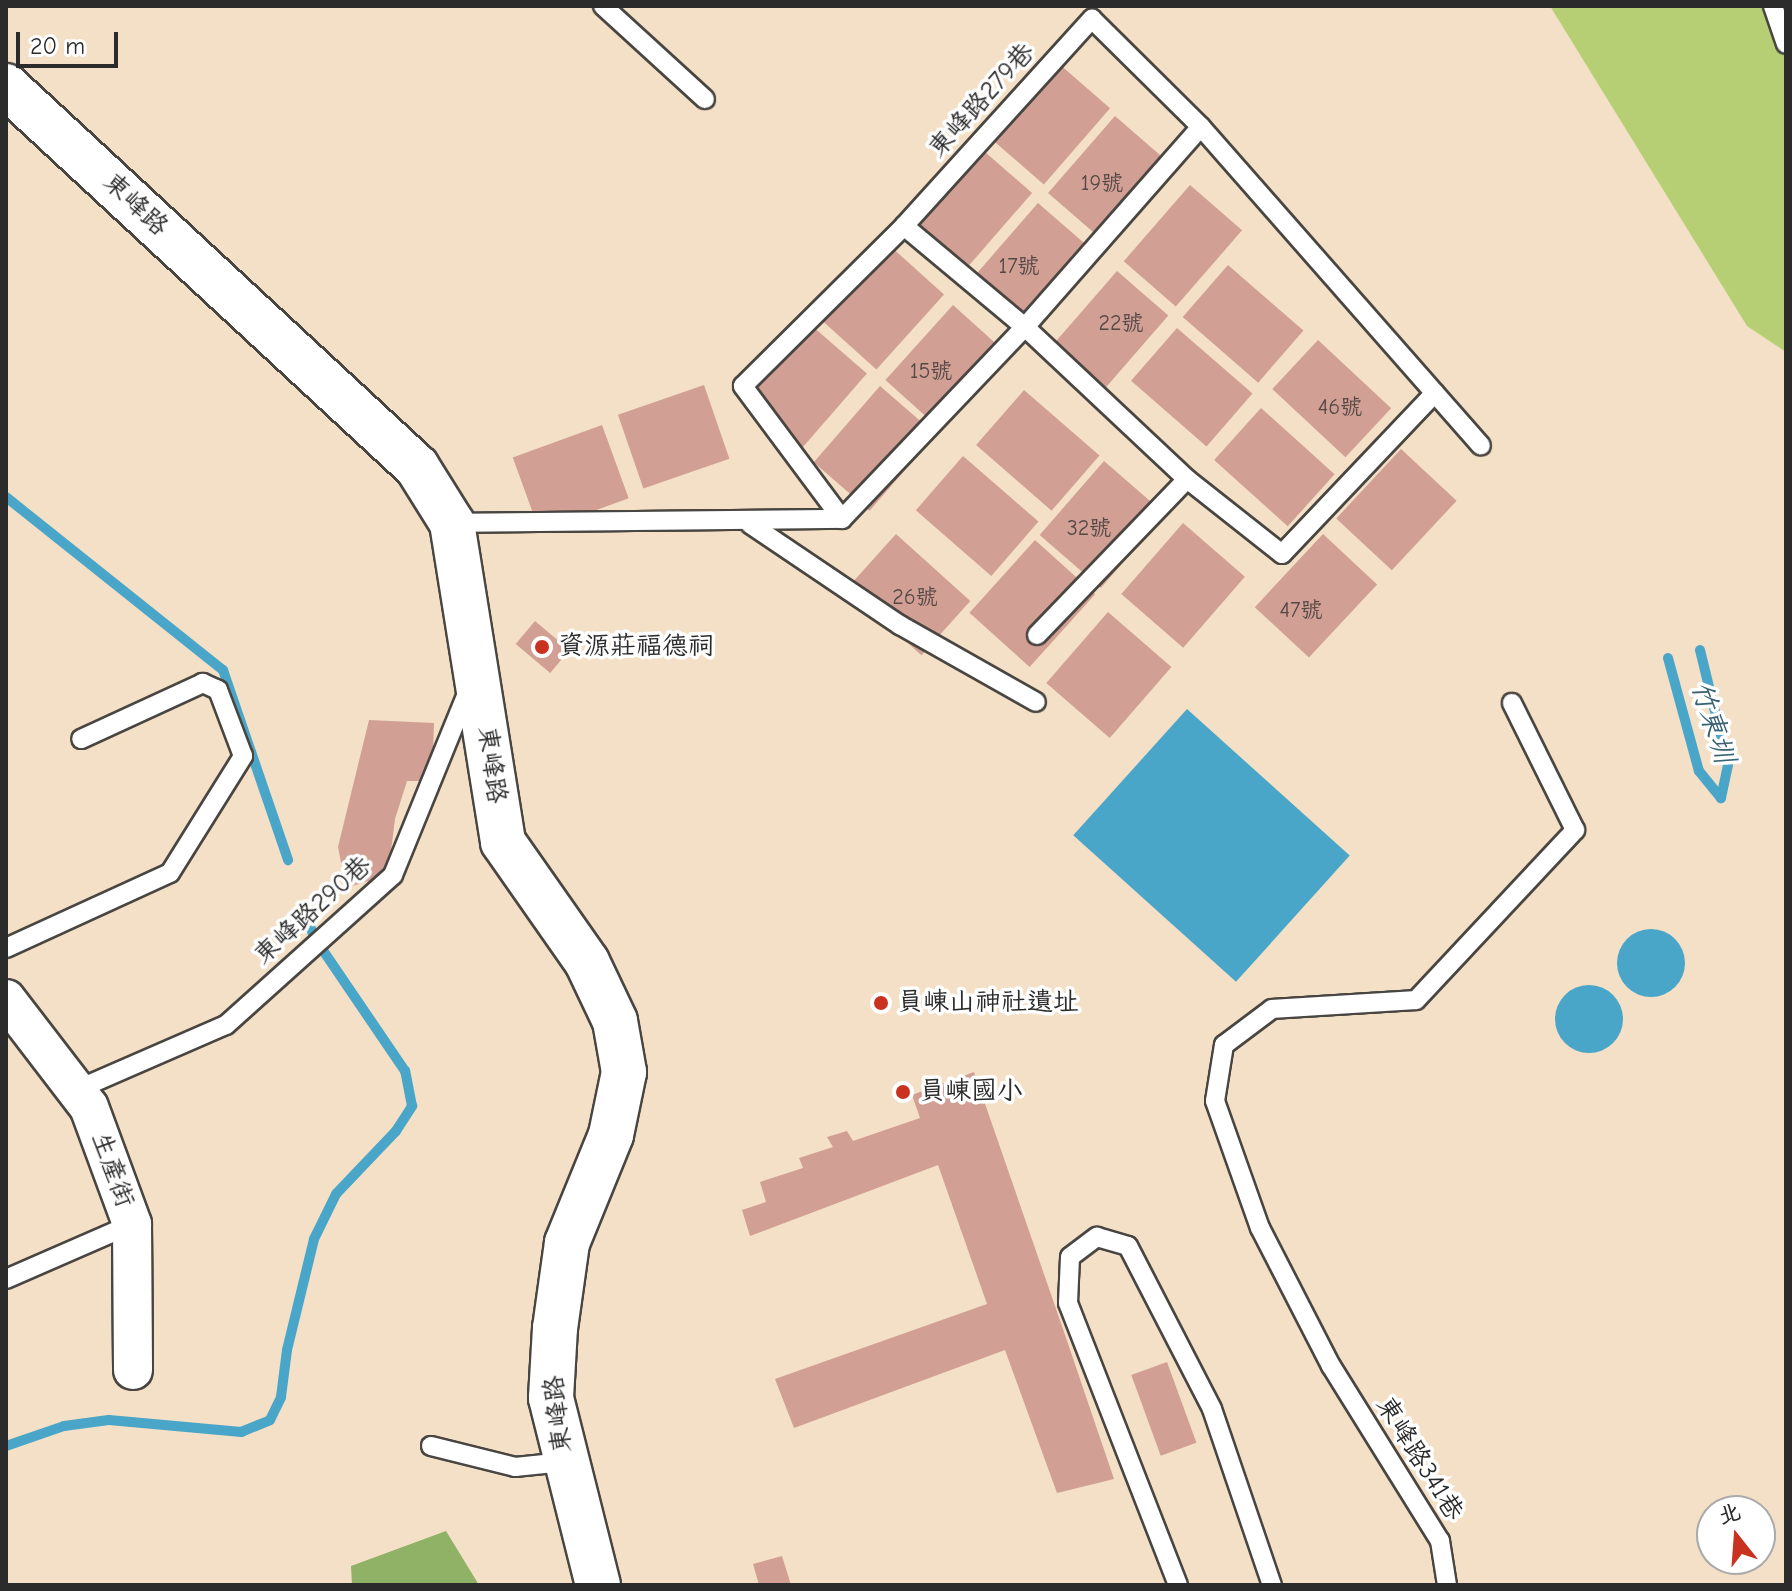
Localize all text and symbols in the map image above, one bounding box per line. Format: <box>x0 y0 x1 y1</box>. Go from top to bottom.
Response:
scale bar <box>20 16 122 66</box>
text: 20 m <box>30 32 85 60</box>
street label: 東峰路279巷 <box>922 37 1042 165</box>
street label: 東峰路 <box>96 167 174 243</box>
house number: 19號 <box>1081 171 1123 197</box>
house number: 17號 <box>998 254 1040 280</box>
house number: 22號 <box>1098 311 1144 337</box>
house number: 15號 <box>910 359 952 385</box>
house number: 46號 <box>1318 395 1362 421</box>
house number: 32號 <box>1067 516 1111 542</box>
house number: 26號 <box>892 585 938 611</box>
house number: 47號 <box>1279 598 1323 624</box>
place label: 資源莊福德祠 <box>558 631 714 663</box>
marker: 資源莊福德祠 <box>533 638 551 656</box>
water label: 竹東圳 <box>1684 677 1742 767</box>
street label: 東峰路 <box>470 724 512 806</box>
street label: 東峰路290巷 <box>248 850 378 972</box>
place label: 員崠山神社遺址 <box>897 987 1079 1019</box>
marker: 員崠山神社遺址 <box>872 994 890 1012</box>
place label: 員崠國小 <box>919 1076 1023 1108</box>
marker: 員崠國小 <box>894 1083 912 1101</box>
street label: 生產街 <box>84 1128 140 1212</box>
street label: 東峰路 <box>539 1373 579 1455</box>
street label: 東峰路341巷 <box>1369 1391 1469 1527</box>
north arrow <box>1696 1495 1776 1575</box>
text: 北 <box>1715 1498 1744 1530</box>

